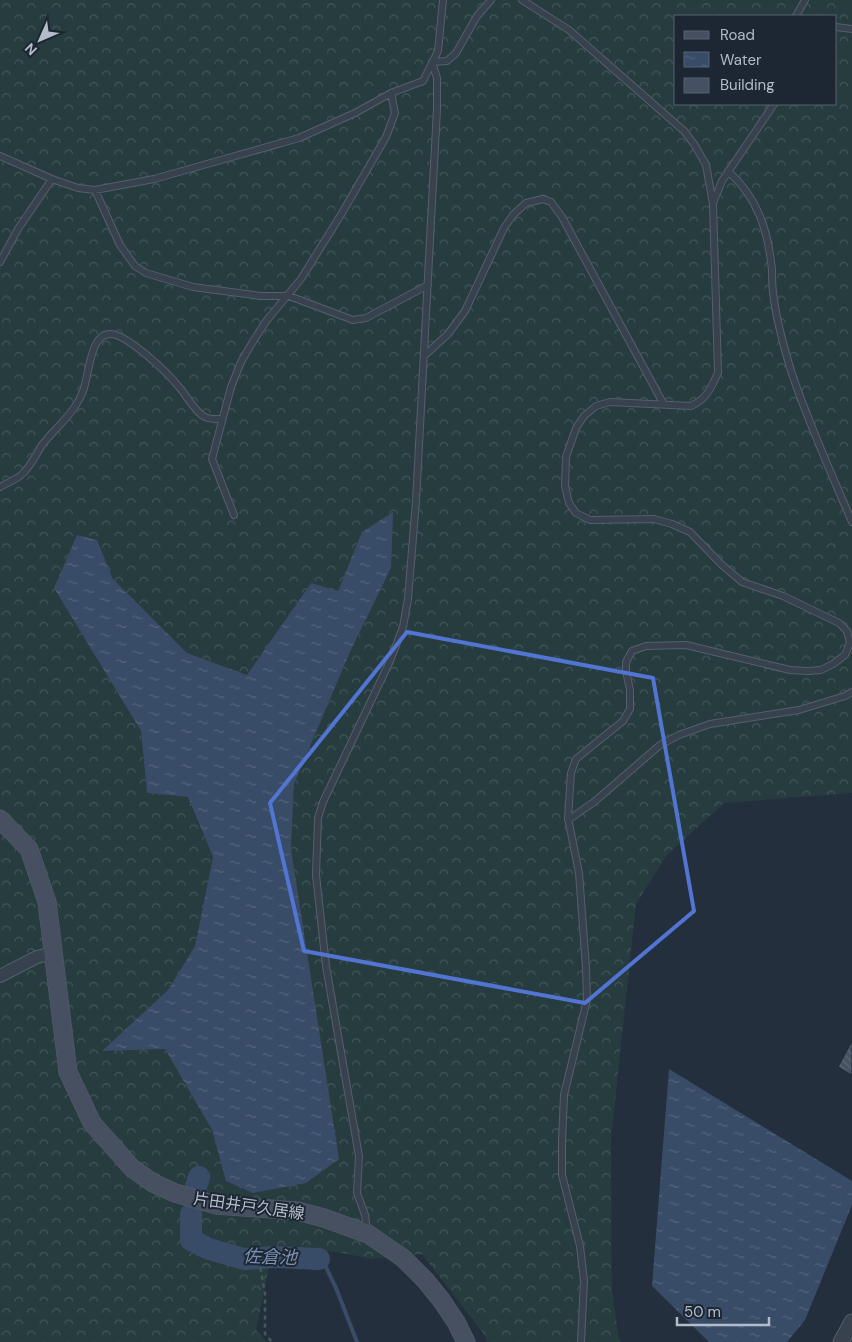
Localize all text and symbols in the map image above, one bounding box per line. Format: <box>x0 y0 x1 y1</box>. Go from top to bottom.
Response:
north arrow <box>15 15 65 65</box>
legend <box>674 15 837 105</box>
text: Road <box>720 25 755 45</box>
text: N <box>21 39 41 59</box>
text: Water <box>720 50 762 70</box>
text: Building <box>720 75 775 95</box>
street label: 片田井戸久居線 <box>192 1188 306 1224</box>
water label: 佐倉池 <box>243 1244 299 1270</box>
scale bar <box>677 1294 770 1326</box>
text: 50 m <box>684 1302 721 1322</box>

